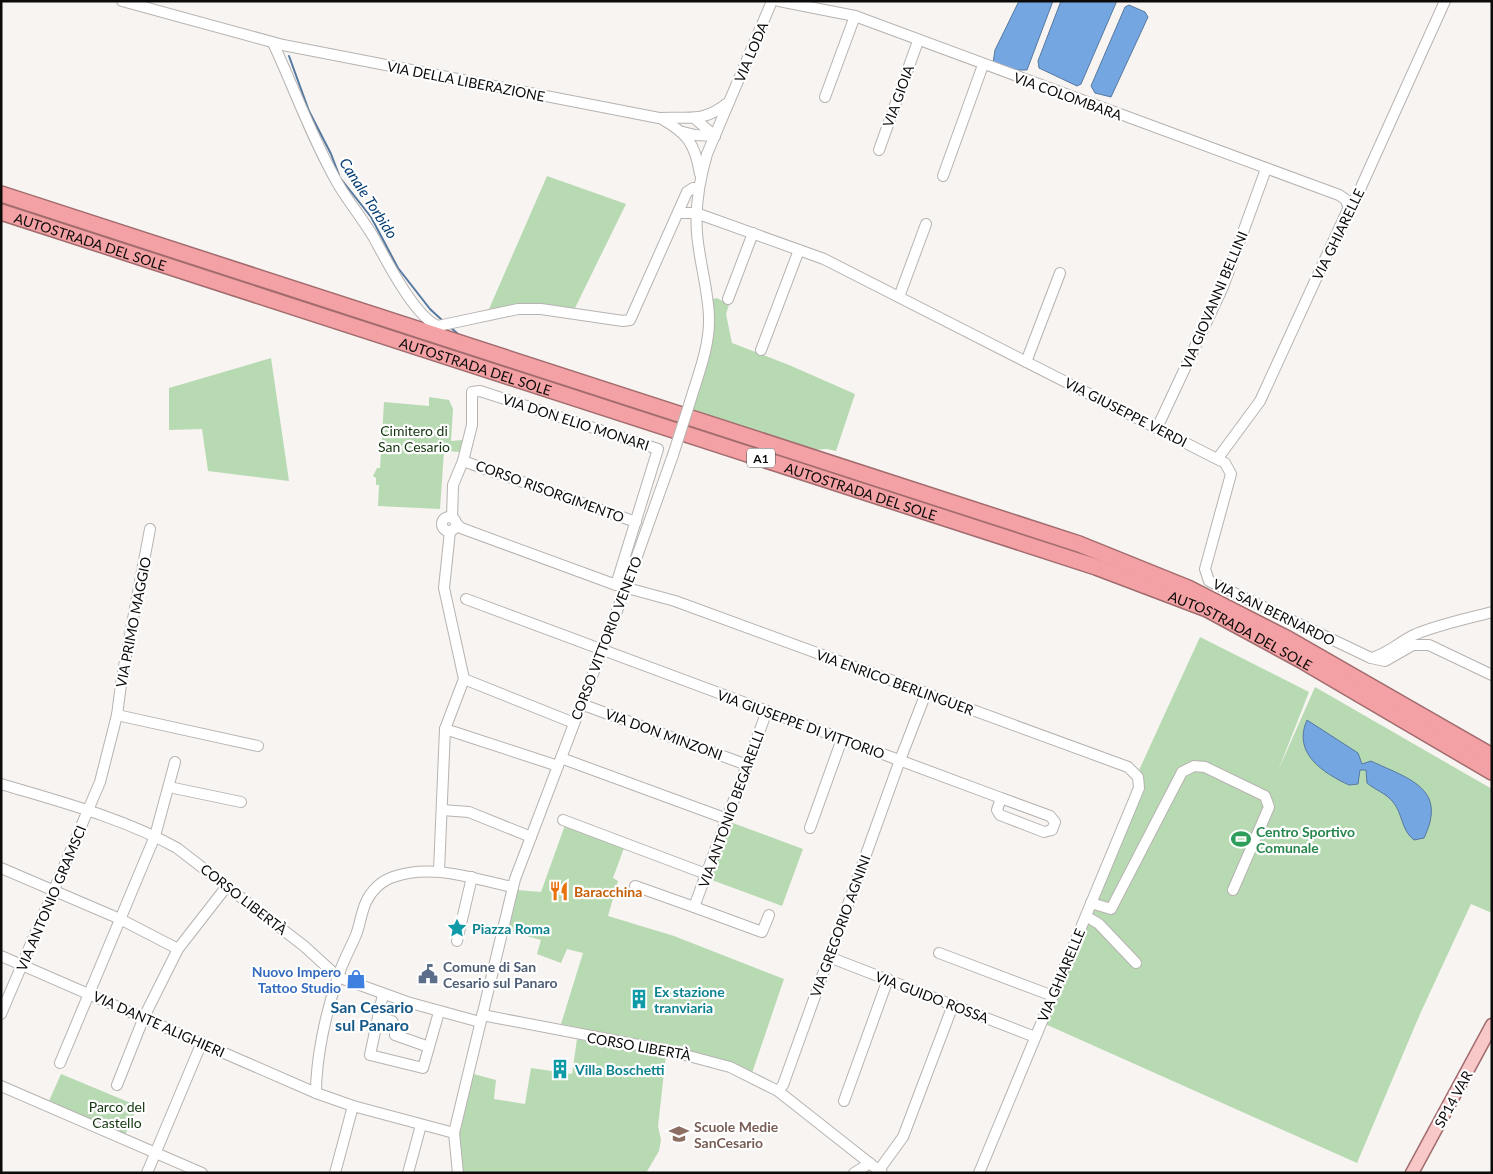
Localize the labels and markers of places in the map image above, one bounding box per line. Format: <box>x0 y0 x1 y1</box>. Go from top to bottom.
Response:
place label: Centro Sportivo Comunale <box>1256 823 1355 856</box>
sports icon: Centro Sportivo Comunale <box>1230 828 1252 850</box>
restaurant icon: Baracchina <box>548 880 570 902</box>
place label: Baracchina <box>574 883 642 900</box>
place icon: Piazza Roma <box>446 917 468 939</box>
place label: Piazza Roma <box>472 920 550 937</box>
place label: Comune di San Cesario sul Panaro <box>443 958 558 991</box>
place label: Nuovo Impero Tattoo Studio <box>252 963 341 996</box>
public building icon: Comune di San Cesario sul Panaro <box>417 963 439 985</box>
shop icon: Nuovo Impero Tattoo Studio <box>345 968 367 990</box>
place label: Ex stazione tranviaria <box>654 983 725 1016</box>
building icon: Ex stazione tranviaria <box>628 988 650 1010</box>
building icon: Villa Boschetti <box>549 1058 571 1080</box>
place label: Villa Boschetti <box>574 1061 665 1078</box>
place label: Scuole Medie SanCesario <box>694 1118 779 1151</box>
school or university icon: Scuole Medie SanCesario <box>668 1123 690 1145</box>

